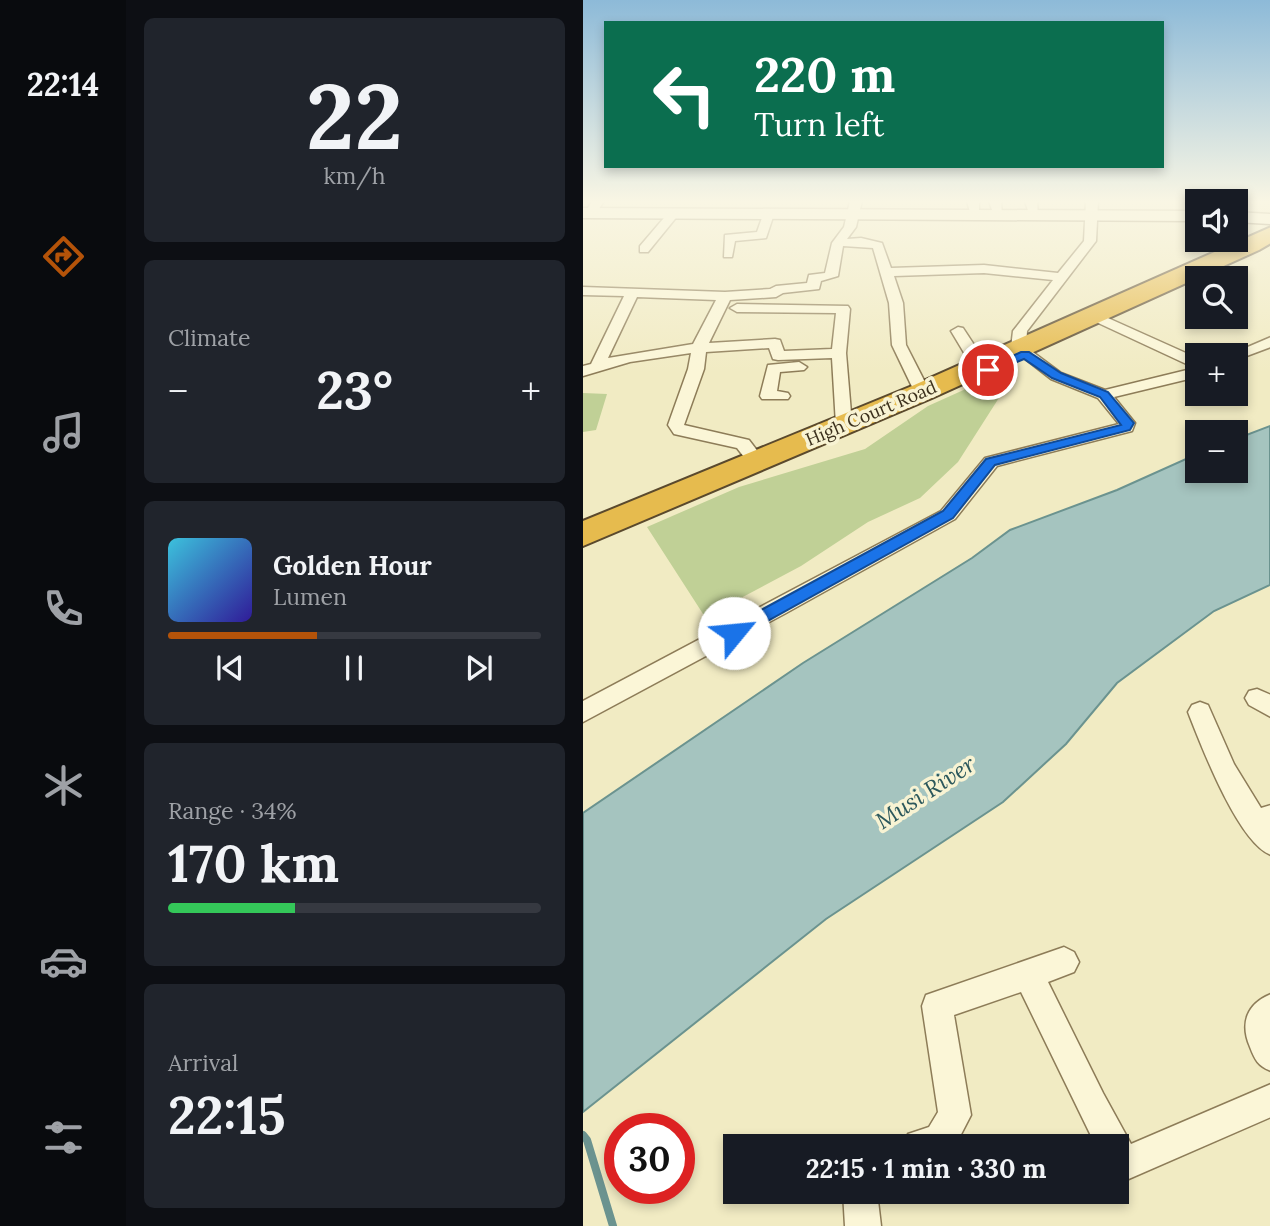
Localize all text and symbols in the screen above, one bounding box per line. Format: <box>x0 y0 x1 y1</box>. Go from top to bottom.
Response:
text: 220 m <box>754 43 895 105</box>
icon: left <box>639 49 730 140</box>
text: 22 <box>306 57 403 174</box>
text: 22:14 <box>27 64 99 105</box>
text: Turn left <box>754 104 884 145</box>
text: km/h <box>323 161 386 190</box>
map controls <box>1185 189 1248 483</box>
button: sound <box>1185 189 1248 252</box>
icon: directions <box>39 232 88 281</box>
button: search <box>1185 266 1248 329</box>
text: Climate <box>168 323 250 352</box>
pin <box>958 340 1018 400</box>
button: + <box>1185 343 1248 406</box>
icon: arrive <box>969 351 1007 389</box>
text: 23° <box>316 357 393 423</box>
text: − <box>168 367 188 415</box>
text: + <box>521 367 541 415</box>
street label: High Court Road <box>802 375 940 451</box>
icon: music <box>39 408 88 457</box>
button: − <box>1185 420 1248 483</box>
text: Golden Hour <box>273 549 432 582</box>
text: Lumen <box>273 582 347 611</box>
icon: phone <box>39 584 88 633</box>
position arrow <box>697 596 771 670</box>
icon: previous <box>211 649 249 687</box>
icon: pause <box>335 649 373 687</box>
icon: next <box>460 649 498 687</box>
water label: Musi River <box>870 749 981 835</box>
icon: climate <box>39 761 88 810</box>
text: Range · 34% <box>168 796 296 825</box>
text: 170 km <box>168 830 339 896</box>
icon: car <box>39 937 88 986</box>
text: Arrival <box>168 1048 238 1077</box>
text: 22:15 <box>168 1082 286 1148</box>
icon: filters <box>39 1113 88 1162</box>
speed limit sign: 30 <box>604 1113 695 1204</box>
text: 22:15 · 1 min · 330 m <box>806 1152 1046 1185</box>

